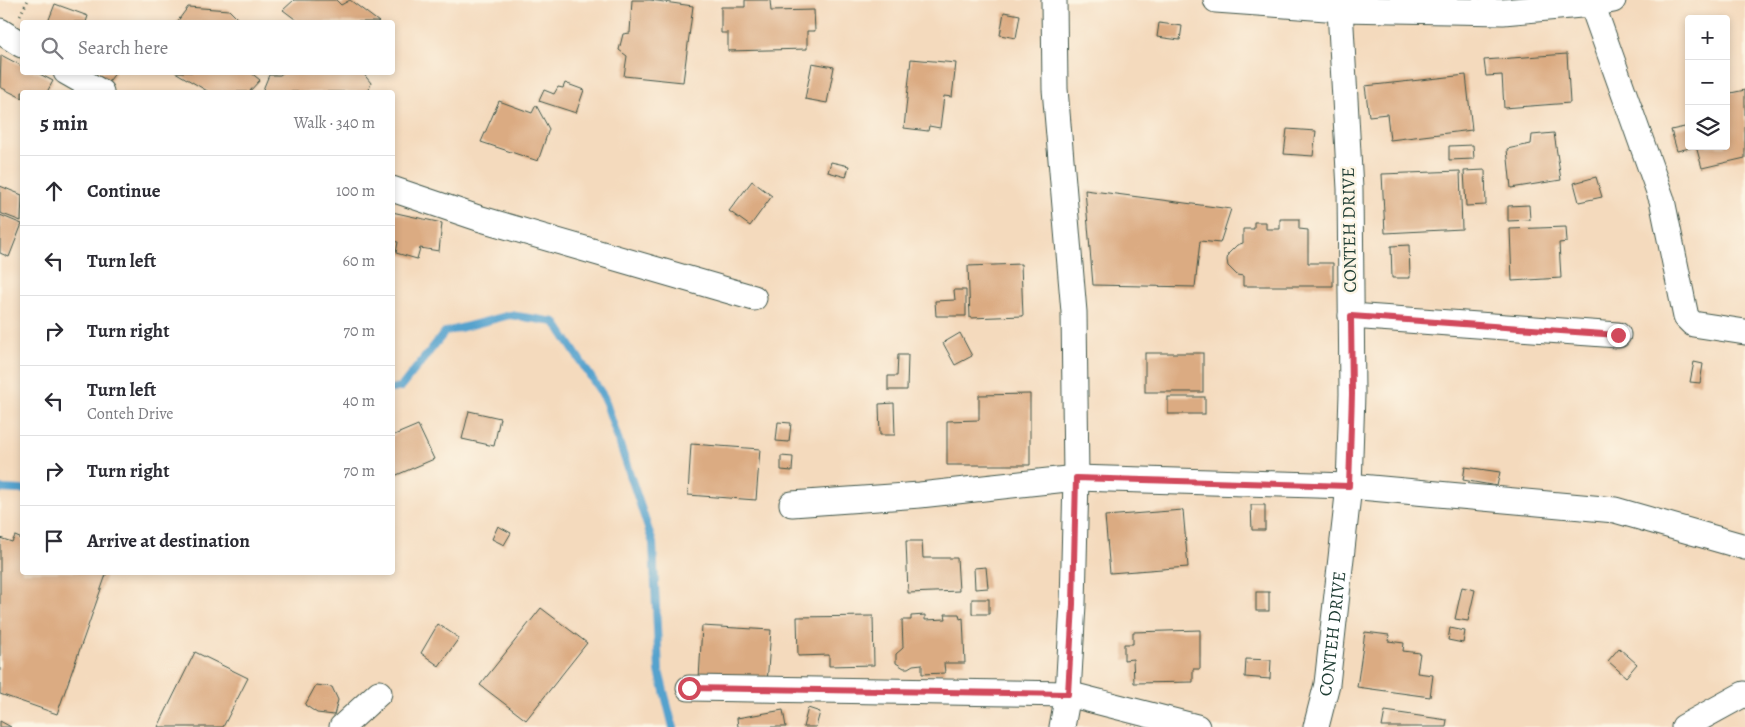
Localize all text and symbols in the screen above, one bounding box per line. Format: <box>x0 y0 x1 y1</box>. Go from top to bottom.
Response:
map controls <box>1685 15 1730 150</box>
button: + <box>1685 15 1730 60</box>
search box <box>20 20 395 75</box>
icon: search <box>38 34 66 62</box>
text: Search here <box>78 35 168 61</box>
button: − <box>1685 60 1730 105</box>
button: layers <box>1685 105 1730 150</box>
text: 5 min <box>40 109 88 137</box>
text: Walk · 340 m <box>294 112 375 134</box>
street label: CONTEH DRIVE <box>1336 167 1362 293</box>
icon: ahead <box>40 177 68 205</box>
text: Continue <box>87 178 161 204</box>
text: 100 m <box>336 180 375 202</box>
icon: left <box>40 247 68 275</box>
text: Turn left <box>87 248 156 274</box>
text: 60 m <box>343 250 375 272</box>
icon: right <box>40 317 68 345</box>
text: Turn right <box>87 318 169 344</box>
text: 70 m <box>343 320 375 342</box>
route end <box>1607 324 1630 347</box>
text: Turn left <box>87 377 156 403</box>
icon: left <box>40 387 68 415</box>
text: 40 m <box>343 390 375 412</box>
text: Conteh Drive <box>87 403 174 425</box>
icon: right <box>40 457 68 485</box>
text: Turn right <box>87 458 169 484</box>
text: 70 m <box>343 460 375 482</box>
icon: arrive <box>40 527 68 555</box>
text: Arrive at destination <box>87 528 250 554</box>
street label: CONTEH DRIVE <box>1312 570 1351 699</box>
route start <box>678 677 701 700</box>

